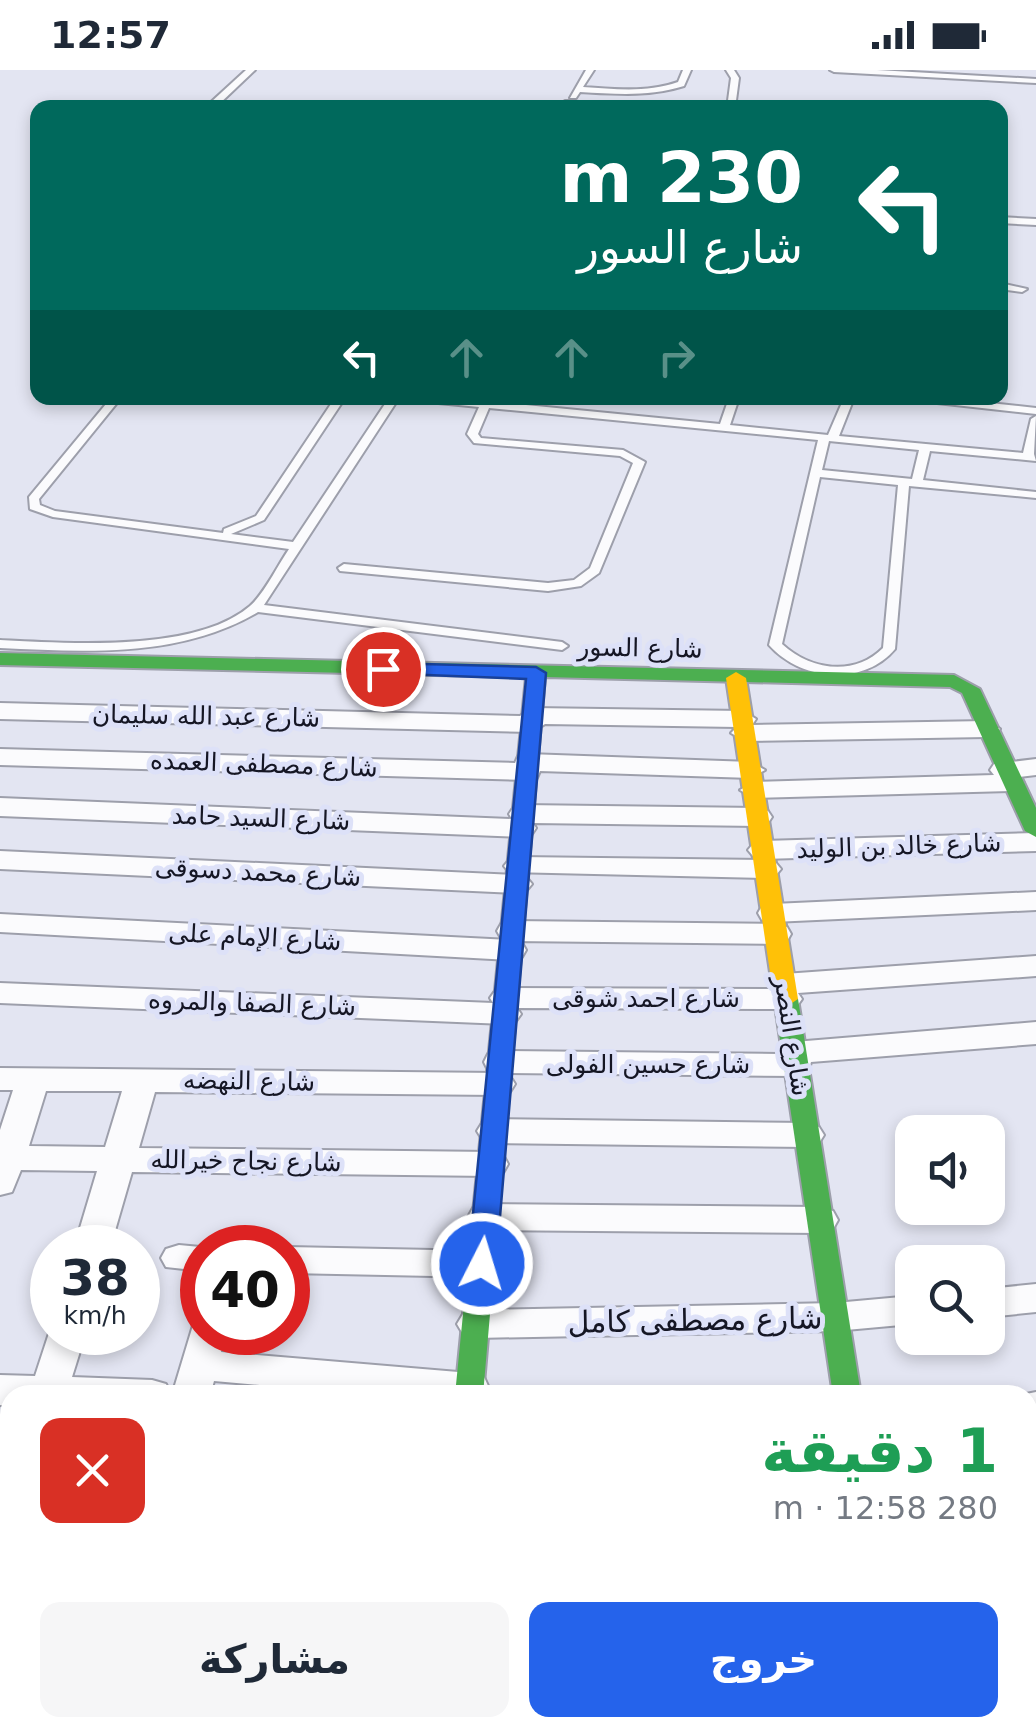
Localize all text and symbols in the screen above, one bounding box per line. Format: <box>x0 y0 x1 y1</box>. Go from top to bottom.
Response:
text: 12:57 <box>50 13 171 57</box>
text: 230 m <box>560 137 803 219</box>
icon: left <box>838 140 968 270</box>
text: شارع السور <box>577 221 803 274</box>
icon: left <box>334 330 389 385</box>
icon: ahead <box>439 330 494 385</box>
icon: ahead <box>544 330 599 385</box>
icon: right <box>649 330 704 385</box>
pin <box>341 627 426 712</box>
street label: شارع السور <box>575 632 703 664</box>
icon: arrive <box>356 642 411 697</box>
street label: شارع عبد الله سليمان <box>92 700 320 732</box>
street label: شارع مصطفى العمده <box>150 746 378 782</box>
street label: شارع السيد حامد <box>171 800 351 836</box>
street label: شارع خالد بن الوليد <box>796 828 1002 864</box>
street label: شارع محمد دسوقى <box>154 852 362 892</box>
street label: شارع الإمام على <box>168 918 342 956</box>
street label: شارع النصر <box>768 972 816 1098</box>
street label: شارع احمد شوقى <box>552 984 740 1013</box>
street label: شارع الصفا والمروه <box>148 985 356 1022</box>
street label: شارع حسين الفولى <box>546 1050 750 1079</box>
street label: شارع النهضه <box>183 1065 315 1098</box>
map controls <box>895 1115 1005 1355</box>
button: sound <box>895 1115 1005 1225</box>
street label: شارع نجاح خيرالله <box>150 1145 342 1177</box>
position arrow <box>430 1212 534 1316</box>
speed limit sign: 40 <box>180 1225 310 1355</box>
button: search <box>895 1245 1005 1355</box>
text: 38 <box>60 1249 130 1307</box>
street label: شارع مصطفى كامل <box>567 1300 823 1340</box>
text: km/h <box>63 1301 127 1330</box>
text: 1 دقيقة <box>761 1416 998 1486</box>
button: close <box>40 1418 145 1523</box>
text: 280 m · 12:58 <box>773 1489 998 1527</box>
button: مشاركة <box>40 1602 509 1717</box>
button: خروج <box>529 1602 998 1717</box>

